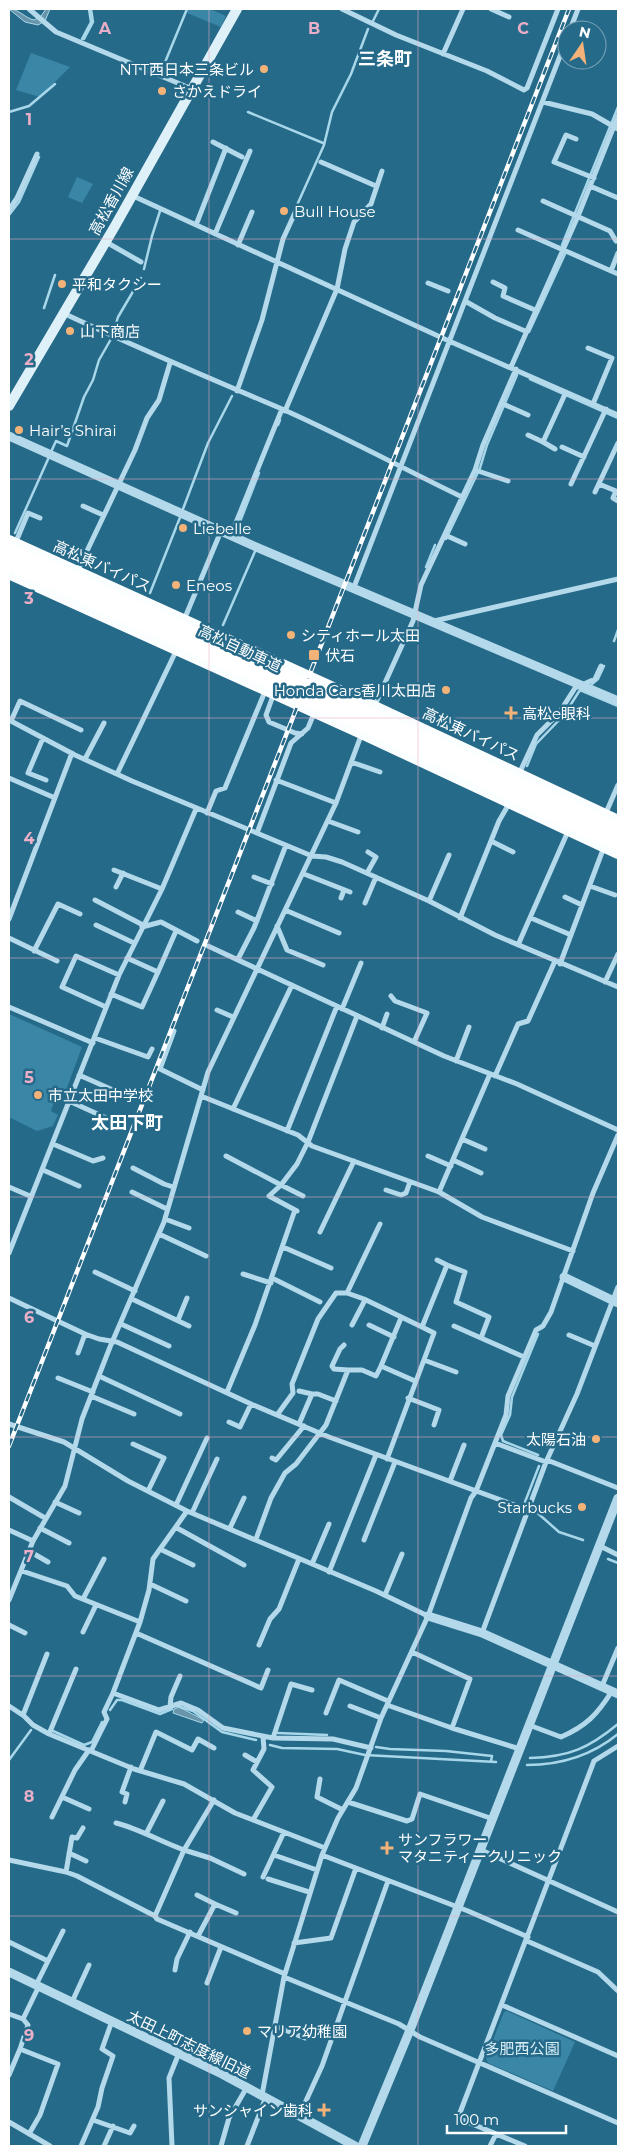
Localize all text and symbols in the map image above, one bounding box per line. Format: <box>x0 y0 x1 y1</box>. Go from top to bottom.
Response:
text: A <box>98 19 112 38</box>
text: B <box>308 19 320 38</box>
text: C <box>517 19 529 38</box>
north arrow <box>557 20 607 70</box>
text: N <box>577 22 592 42</box>
district label: 三条町 <box>358 48 412 70</box>
place label: NTT西日本三条ビル <box>119 60 254 79</box>
marker: NTT西日本三条ビル <box>258 63 270 75</box>
place label: さかえドライ <box>172 82 262 101</box>
marker: さかえドライ <box>156 85 168 97</box>
text: 1 <box>26 110 32 129</box>
street label: 高松香川線 <box>85 164 137 238</box>
place label: Bull House <box>294 202 375 221</box>
marker: Bull House <box>278 205 290 217</box>
place label: 平和タクシー <box>72 275 162 294</box>
marker: 平和タクシー <box>56 278 68 290</box>
place label: 山下商店 <box>80 322 140 341</box>
marker: 山下商店 <box>64 325 76 337</box>
text: 2 <box>24 350 34 369</box>
place label: Hair’s Shirai <box>29 421 116 440</box>
marker: Hair’s Shirai <box>13 424 25 436</box>
place label: Liebelle <box>193 519 251 538</box>
marker: Liebelle <box>177 522 189 534</box>
street label: 高松東バイパス <box>50 536 154 596</box>
place label: Eneos <box>186 576 232 595</box>
marker: Eneos <box>170 579 182 591</box>
text: 3 <box>23 589 34 608</box>
street label: 高松自動車道 <box>195 620 285 676</box>
place label: シティホール太田 <box>301 626 420 645</box>
marker: シティホール太田 <box>285 629 297 641</box>
place label: 伏石 <box>325 646 355 665</box>
marker: 伏石 <box>307 648 321 662</box>
place label: Honda Cars香川太田店 <box>274 681 436 700</box>
marker: Honda Cars香川太田店 <box>440 684 452 696</box>
street label: 高松東バイパス <box>420 703 522 765</box>
place label: 高松e眼科 <box>522 704 591 723</box>
marker: 高松e眼科 <box>504 706 518 720</box>
text: 4 <box>23 829 35 848</box>
text: 5 <box>24 1068 34 1087</box>
place label: 市立太田中学校 <box>48 1086 153 1105</box>
marker: 市立太田中学校 <box>32 1089 44 1101</box>
district label: 太田下町 <box>91 1112 163 1134</box>
text: 6 <box>24 1308 34 1327</box>
place label: 太陽石油 <box>526 1430 586 1449</box>
marker: 太陽石油 <box>590 1433 602 1445</box>
place label: Starbucks <box>498 1498 572 1517</box>
marker: Starbucks <box>576 1501 588 1513</box>
text: 7 <box>24 1547 34 1566</box>
text: 8 <box>24 1787 34 1806</box>
place label: サンフラワー マタニティークリニック <box>398 1830 562 1866</box>
marker: サンフラワー マタニティークリニック <box>380 1841 394 1855</box>
street label: 太田上町志度線旧道 <box>124 2006 254 2082</box>
place label: マリア幼稚園 <box>257 2022 347 2041</box>
marker: マリア幼稚園 <box>241 2025 253 2037</box>
text: 9 <box>24 2026 34 2045</box>
park label: 多肥西公園 <box>484 2039 560 2058</box>
place label: サンシャイン歯科 <box>193 2101 313 2120</box>
scale bar <box>447 2102 566 2134</box>
marker: サンシャイン歯科 <box>317 2103 331 2117</box>
text: 100 m <box>454 2110 499 2129</box>

